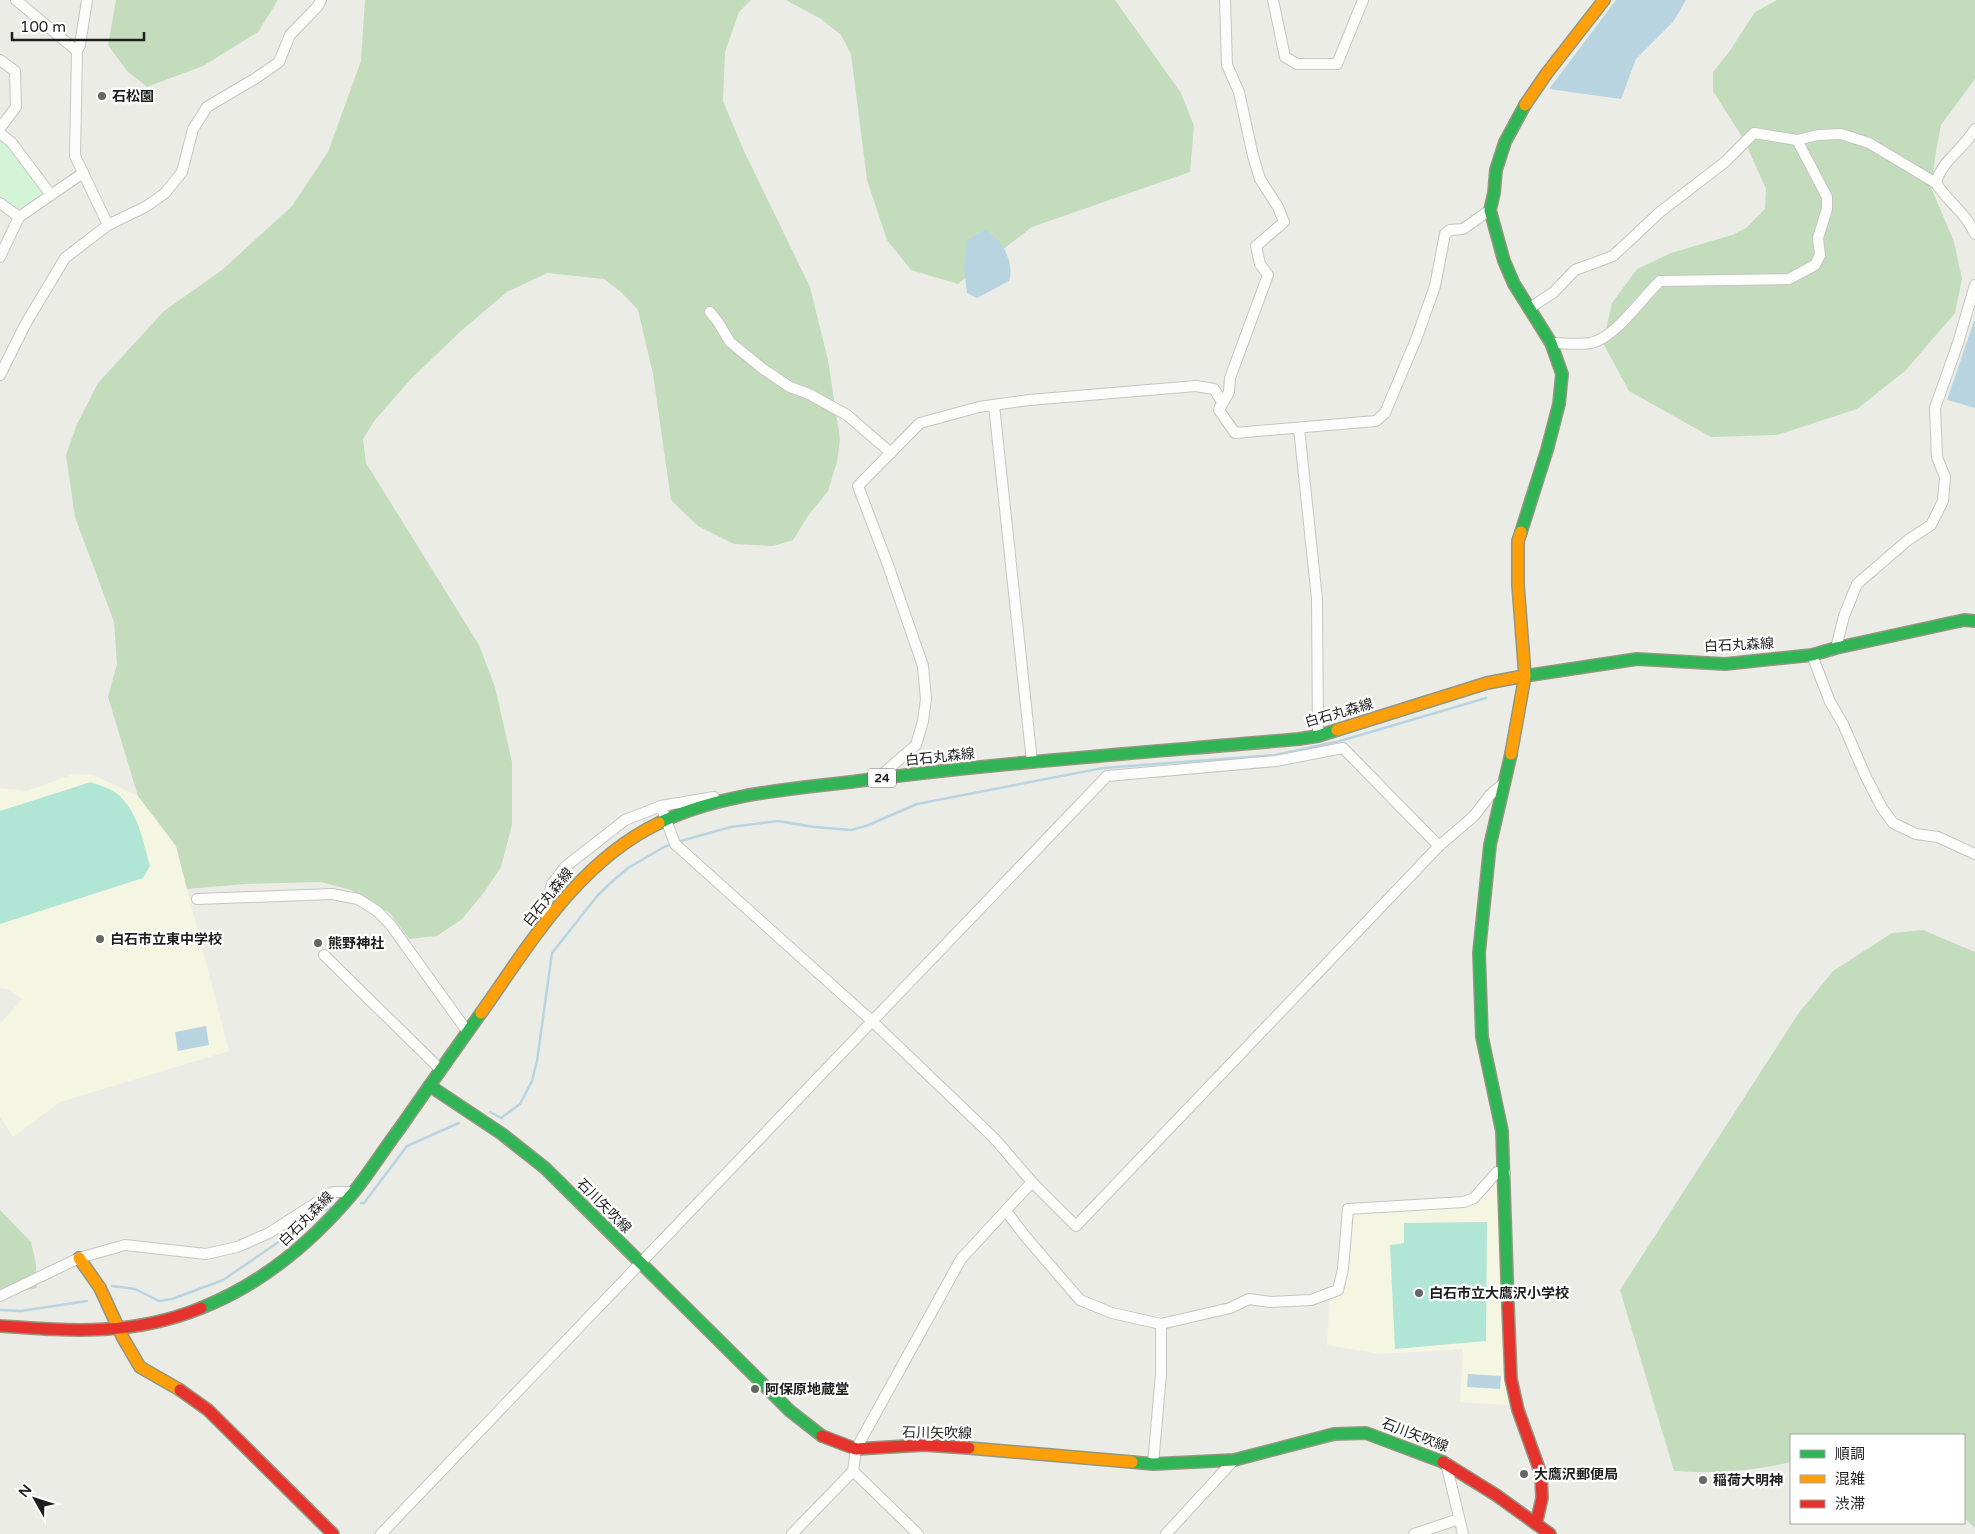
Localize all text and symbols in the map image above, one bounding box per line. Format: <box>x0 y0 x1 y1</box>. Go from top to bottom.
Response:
scale bar <box>12 10 145 42</box>
text: 100 m <box>20 18 66 36</box>
place label: 石松園 <box>112 88 154 105</box>
marker: 石松園 <box>96 90 108 102</box>
street label: 白石丸森線 <box>1704 635 1774 655</box>
street label: 白石丸森線 <box>1303 695 1375 731</box>
street label: 白石丸森線 <box>904 745 976 769</box>
road number: 24 <box>868 768 896 788</box>
street label: 白石丸森線 <box>519 864 577 930</box>
place label: 白石市立東中学校 <box>110 931 222 948</box>
marker: 白石市立東中学校 <box>94 933 106 945</box>
place label: 熊野神社 <box>328 935 384 952</box>
marker: 熊野神社 <box>312 937 324 949</box>
street label: 石川矢吹線 <box>573 1175 635 1237</box>
street label: 白石丸森線 <box>275 1188 337 1250</box>
place label: 白石市立大鷹沢小学校 <box>1429 1285 1569 1302</box>
marker: 白石市立大鷹沢小学校 <box>1413 1287 1425 1299</box>
place label: 阿保原地蔵堂 <box>765 1381 849 1398</box>
marker: 阿保原地蔵堂 <box>749 1383 761 1395</box>
street label: 石川矢吹線 <box>1379 1415 1451 1455</box>
street label: 石川矢吹線 <box>902 1424 972 1442</box>
legend <box>1790 1434 1965 1524</box>
text: 順調 <box>1835 1445 1865 1463</box>
place label: 大鷹沢郵便局 <box>1534 1466 1618 1483</box>
marker: 大鷹沢郵便局 <box>1518 1468 1530 1480</box>
text: 混雑 <box>1835 1470 1865 1488</box>
place label: 稲荷大明神 <box>1713 1472 1783 1489</box>
north arrow <box>10 1474 60 1524</box>
marker: 稲荷大明神 <box>1697 1474 1709 1486</box>
text: N <box>15 1481 35 1501</box>
text: 渋滞 <box>1835 1495 1865 1513</box>

